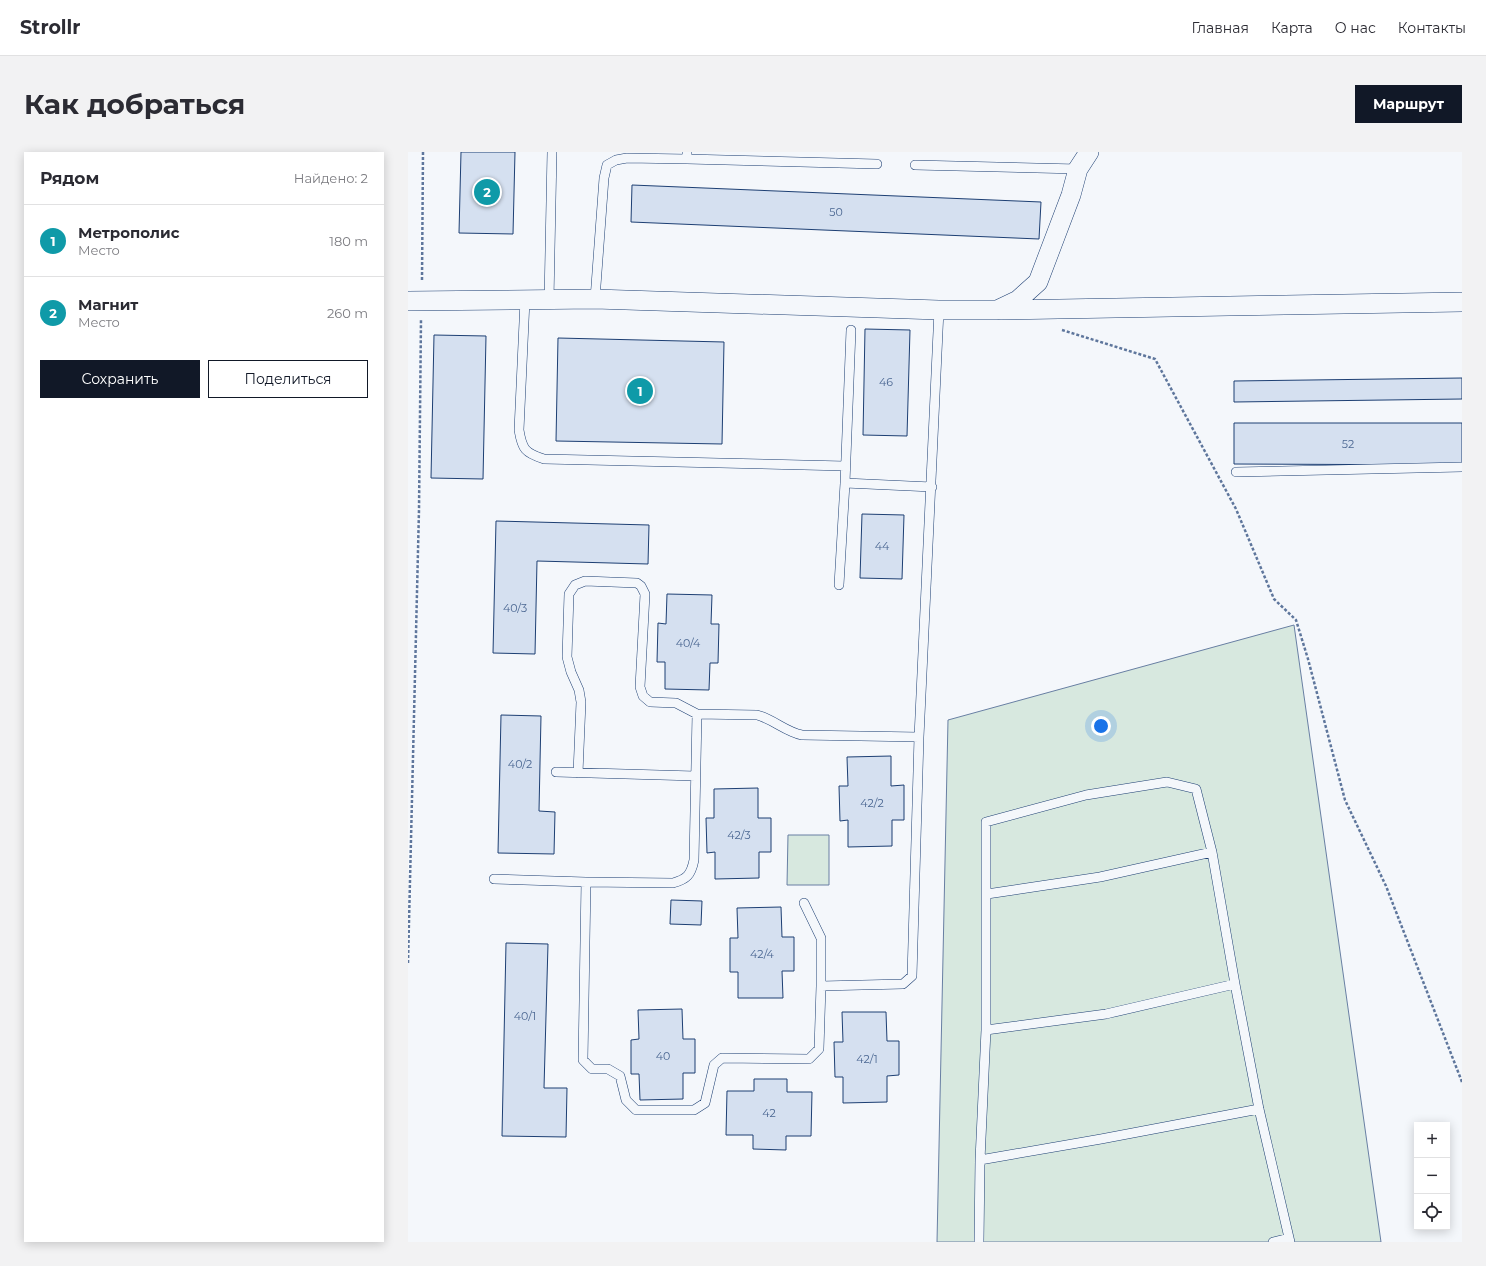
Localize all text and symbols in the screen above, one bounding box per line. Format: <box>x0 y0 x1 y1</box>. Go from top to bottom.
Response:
text: Strollr <box>20 16 81 39</box>
text: Главная <box>1191 19 1249 37</box>
text: Карта <box>1271 19 1313 37</box>
text: О нас <box>1335 19 1376 37</box>
text: Контакты <box>1398 19 1466 37</box>
button: Маршрут <box>1355 85 1462 123</box>
text: Как добраться <box>24 87 245 121</box>
text: Рядом <box>40 168 99 188</box>
text: Найдено: 2 <box>294 170 368 186</box>
pin: 2 <box>474 177 500 207</box>
house number: 50 <box>829 205 843 219</box>
text: Метрополис <box>78 223 180 242</box>
text: 1 <box>50 233 56 249</box>
text: 180 m <box>329 233 368 249</box>
text: Место <box>78 242 120 258</box>
text: Магнит <box>78 295 138 314</box>
text: 2 <box>49 305 57 321</box>
text: 260 m <box>327 305 368 321</box>
text: Место <box>78 314 120 330</box>
button: Сохранить <box>40 360 200 398</box>
button: Поделиться <box>208 360 368 398</box>
house number: 46 <box>879 375 893 389</box>
pin: 1 <box>627 376 653 406</box>
house number: 52 <box>1342 437 1354 451</box>
house number: 44 <box>875 539 890 553</box>
house number: 40/3 <box>503 601 527 615</box>
house number: 40/4 <box>676 636 701 650</box>
your location <box>1091 716 1111 736</box>
house number: 40/2 <box>508 757 532 771</box>
house number: 42/2 <box>860 796 884 810</box>
house number: 42/3 <box>727 828 751 842</box>
house number: 42/4 <box>750 947 775 961</box>
house number: 40/1 <box>514 1009 536 1023</box>
house number: 40 <box>656 1049 670 1063</box>
house number: 42/1 <box>856 1052 878 1066</box>
house number: 42 <box>762 1106 776 1120</box>
map controls <box>1414 1122 1450 1230</box>
button: + <box>1414 1122 1450 1158</box>
button: − <box>1414 1158 1450 1194</box>
button: locate <box>1414 1194 1450 1230</box>

